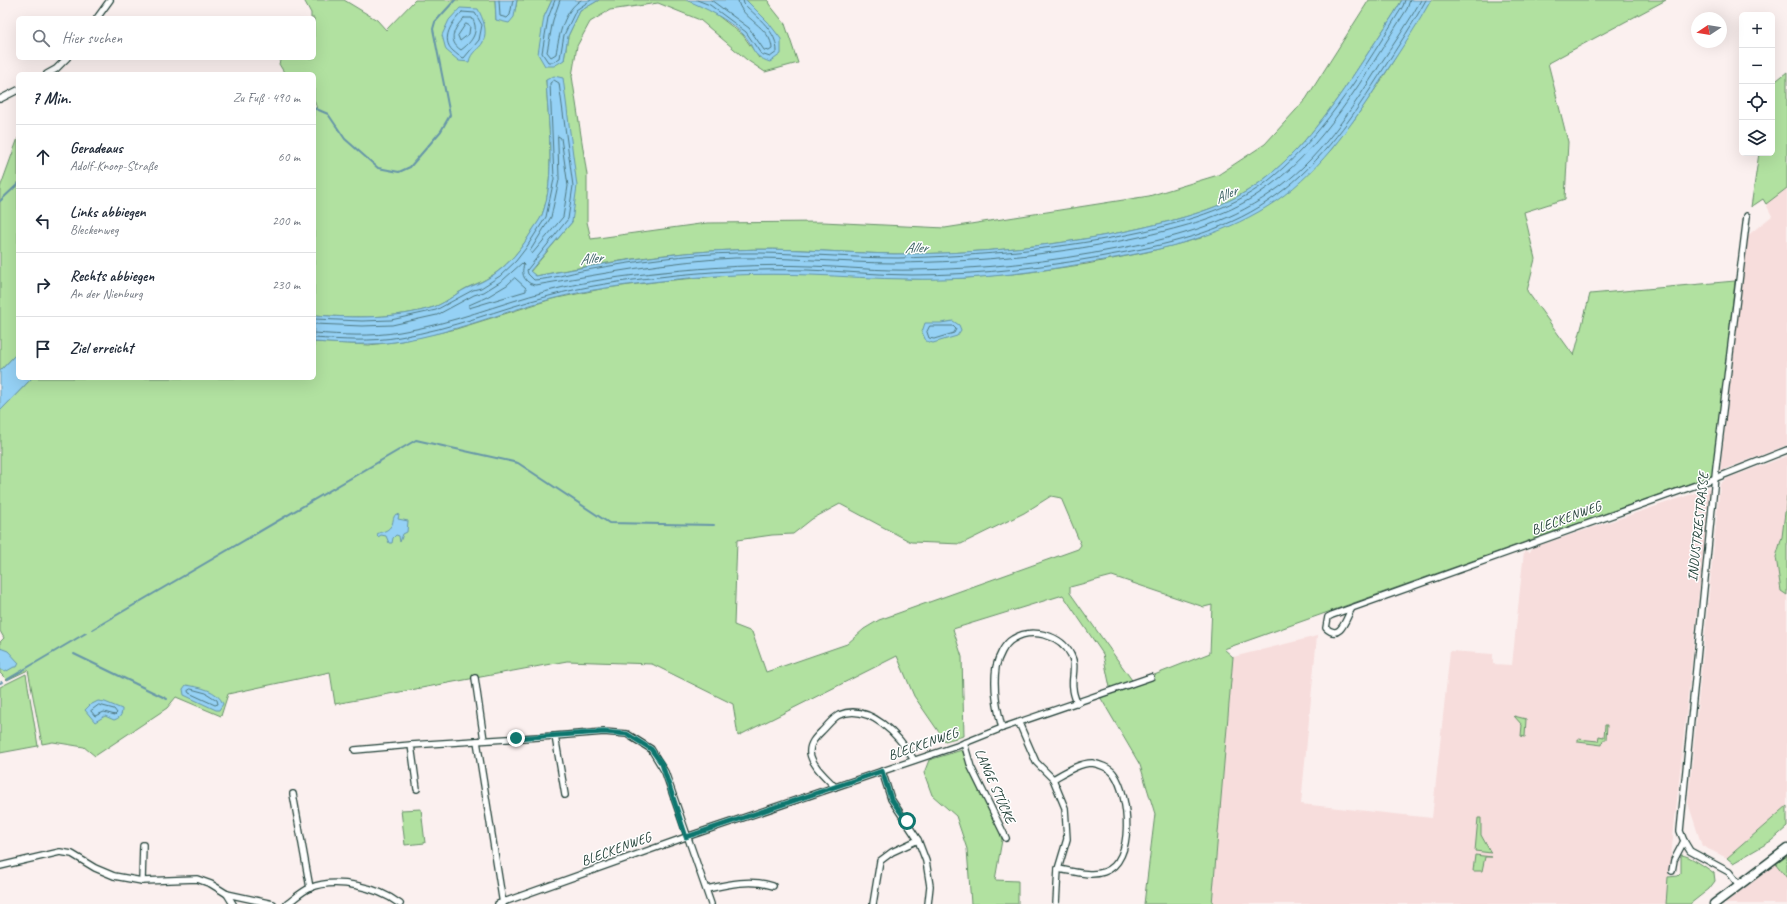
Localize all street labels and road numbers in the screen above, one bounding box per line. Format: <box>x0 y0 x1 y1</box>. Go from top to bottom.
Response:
street label: INDUSTRIESTRASSE <box>1684 469 1712 582</box>
street label: BLECKENWEG <box>1529 497 1605 538</box>
street label: BLECKENWEG <box>886 723 962 764</box>
street label: LANGE STÜCKE <box>971 746 1020 827</box>
street label: BLECKENWEG <box>579 828 655 869</box>

